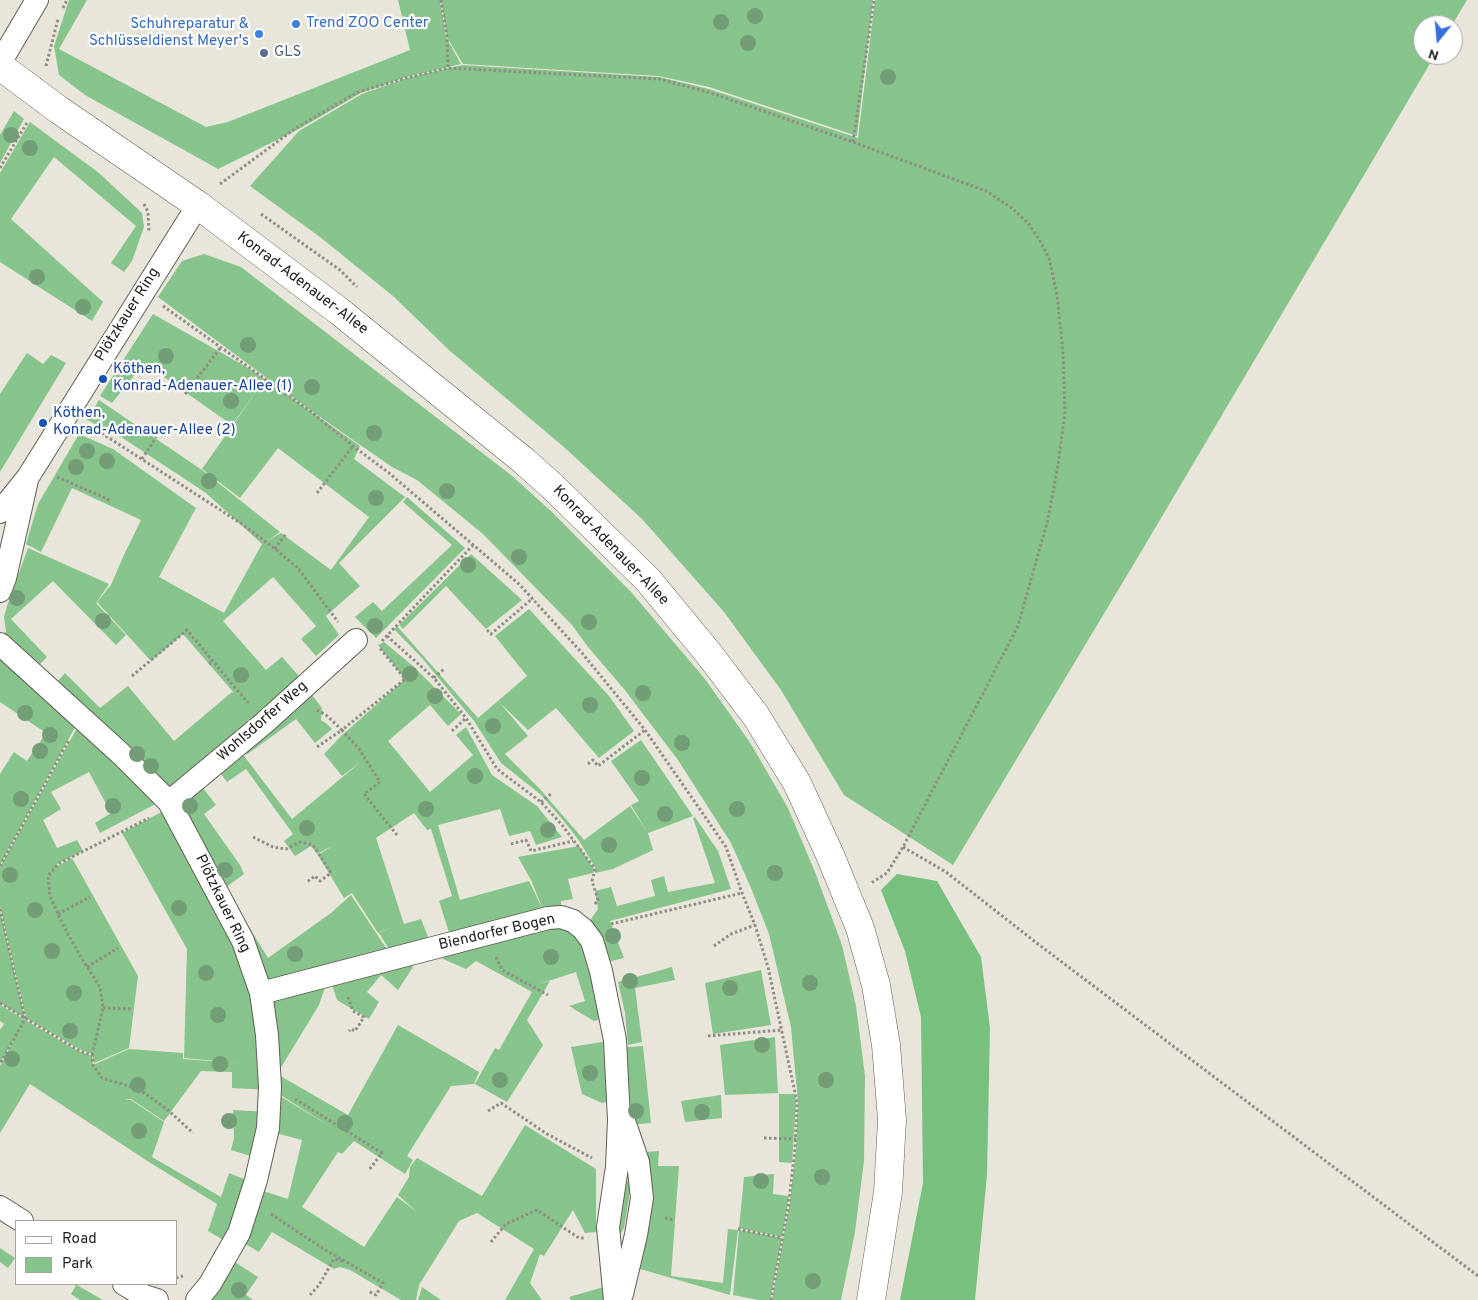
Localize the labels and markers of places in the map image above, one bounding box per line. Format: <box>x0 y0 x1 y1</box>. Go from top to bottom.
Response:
place label: Trend ZOO Center <box>306 15 429 33</box>
place label: Schuhreparatur & Schlüsseldienst Meyer's <box>89 16 249 51</box>
marker: Trend ZOO Center <box>290 18 302 30</box>
marker: Schuhreparatur & Schlüsseldienst Meyer's <box>253 28 265 40</box>
place label: GLS <box>274 44 302 62</box>
marker: GLS <box>258 47 270 59</box>
place label: Köthen, Konrad-Adenauer-Allee (1) <box>113 361 292 396</box>
marker: Köthen, Konrad-Adenauer-Allee (1) <box>97 373 109 385</box>
place label: Köthen, Konrad-Adenauer-Allee (2) <box>53 405 236 440</box>
marker: Köthen, Konrad-Adenauer-Allee (2) <box>37 417 49 429</box>

